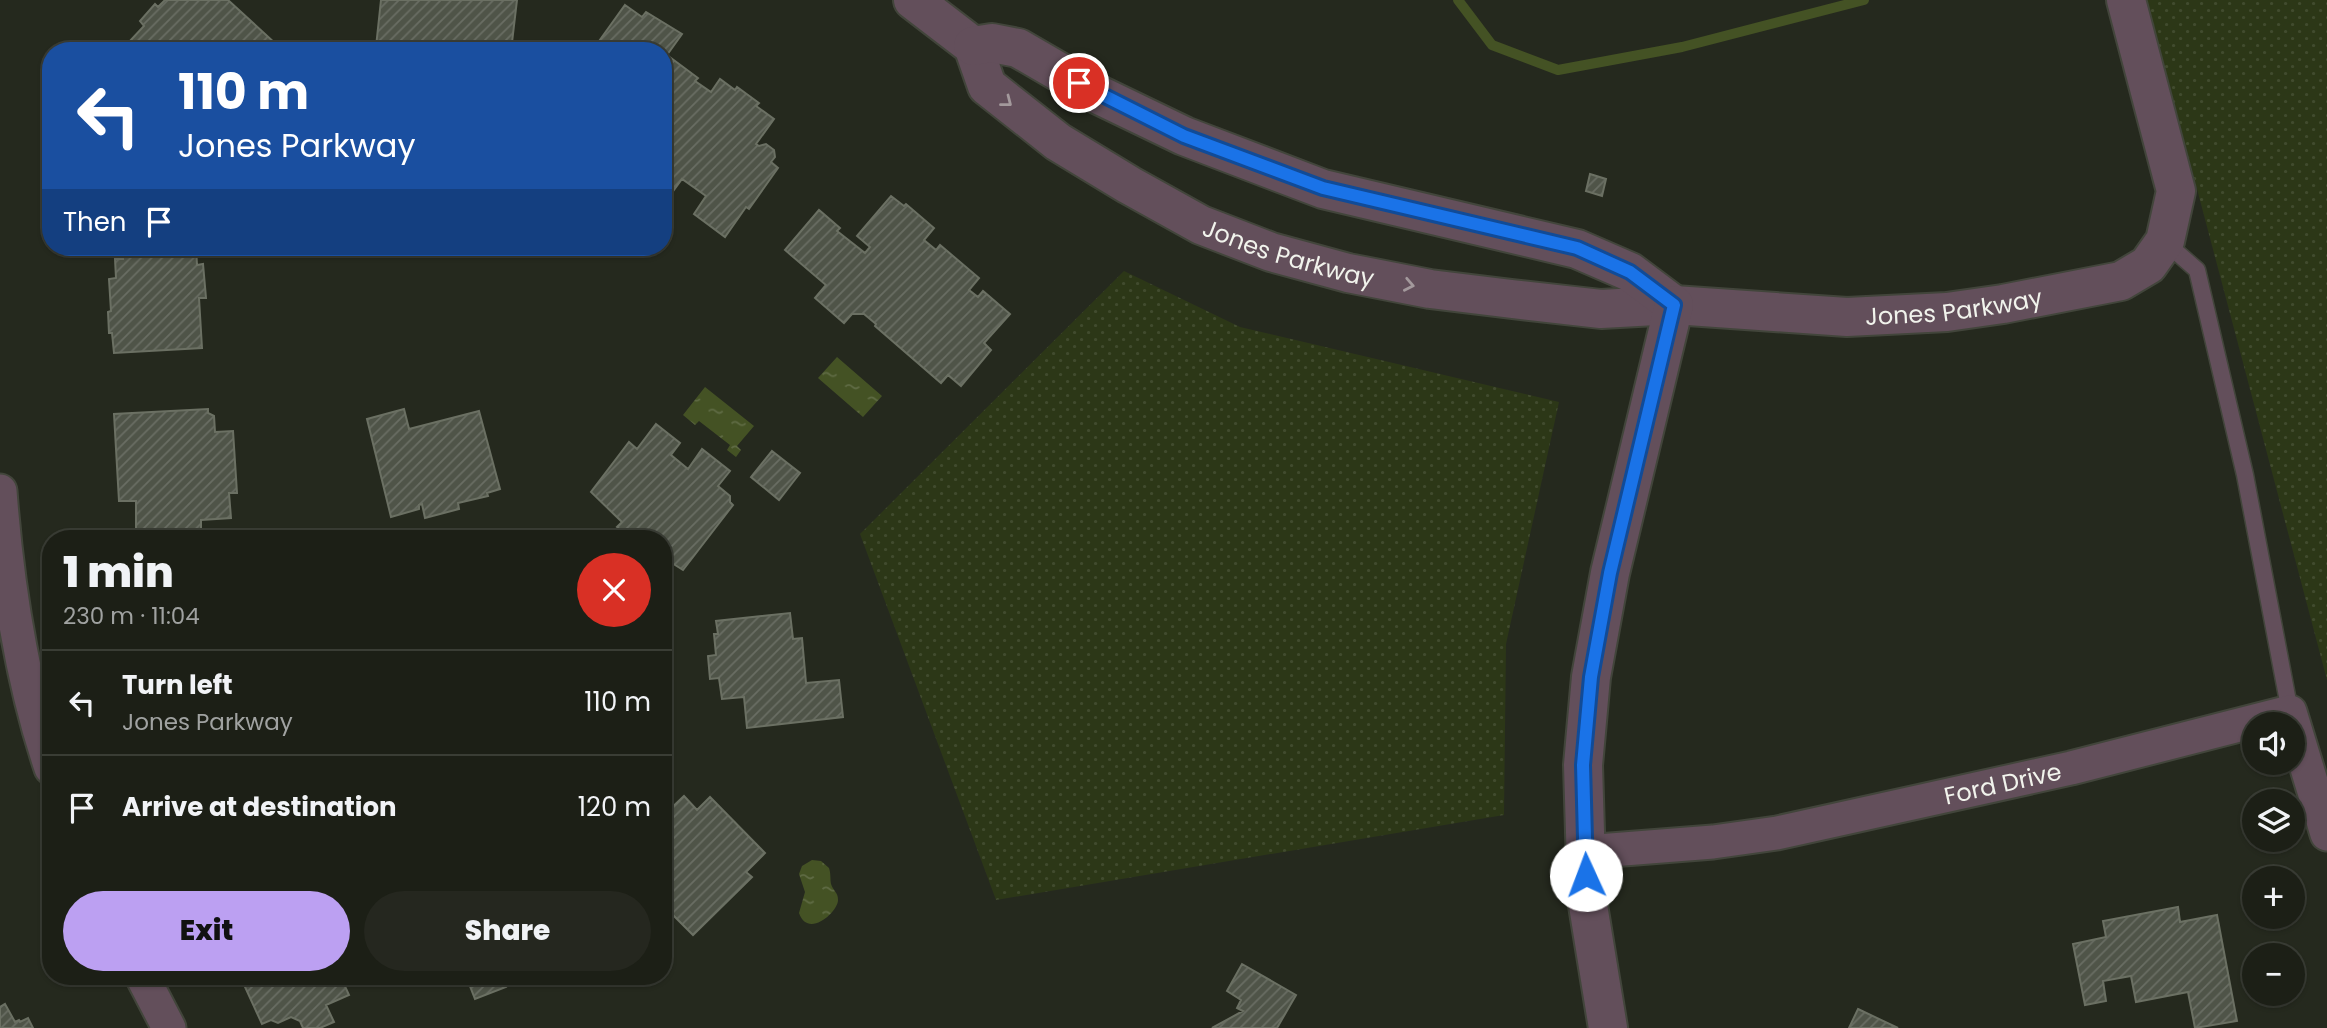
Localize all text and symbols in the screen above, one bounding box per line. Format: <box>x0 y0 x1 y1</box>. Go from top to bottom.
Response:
pin <box>1049 53 1109 113</box>
text: 110 m <box>178 58 309 126</box>
icon: arrive <box>1060 64 1098 102</box>
icon: left <box>63 70 154 161</box>
one-way arrow <box>999 93 1011 106</box>
text: Jones Parkway <box>178 123 415 168</box>
icon: arrive <box>140 203 178 241</box>
text: Then <box>63 204 126 240</box>
street label: Jones Parkway <box>1198 211 1378 294</box>
one-way arrow <box>1403 277 1415 292</box>
street label: Jones Parkway <box>1864 280 2045 333</box>
text: 1 min <box>63 543 174 602</box>
button: close <box>577 553 651 627</box>
text: 230 m · 11:04 <box>63 600 200 632</box>
text: Turn left <box>122 667 233 703</box>
icon: left <box>63 684 101 722</box>
text: 110 m <box>584 684 651 720</box>
text: Jones Parkway <box>122 706 293 738</box>
map controls <box>2242 712 2305 1006</box>
button: sound <box>2242 712 2305 775</box>
street label: Ford Drive <box>1941 754 2064 812</box>
icon: arrive <box>63 789 101 827</box>
text: Arrive at destination <box>122 789 397 825</box>
text: 120 m <box>578 789 651 825</box>
button: layers <box>2242 789 2305 852</box>
position arrow <box>1549 838 1623 912</box>
button: + <box>2242 866 2305 929</box>
button: Exit <box>63 891 350 971</box>
button: Share <box>364 891 651 971</box>
button: − <box>2242 943 2305 1006</box>

